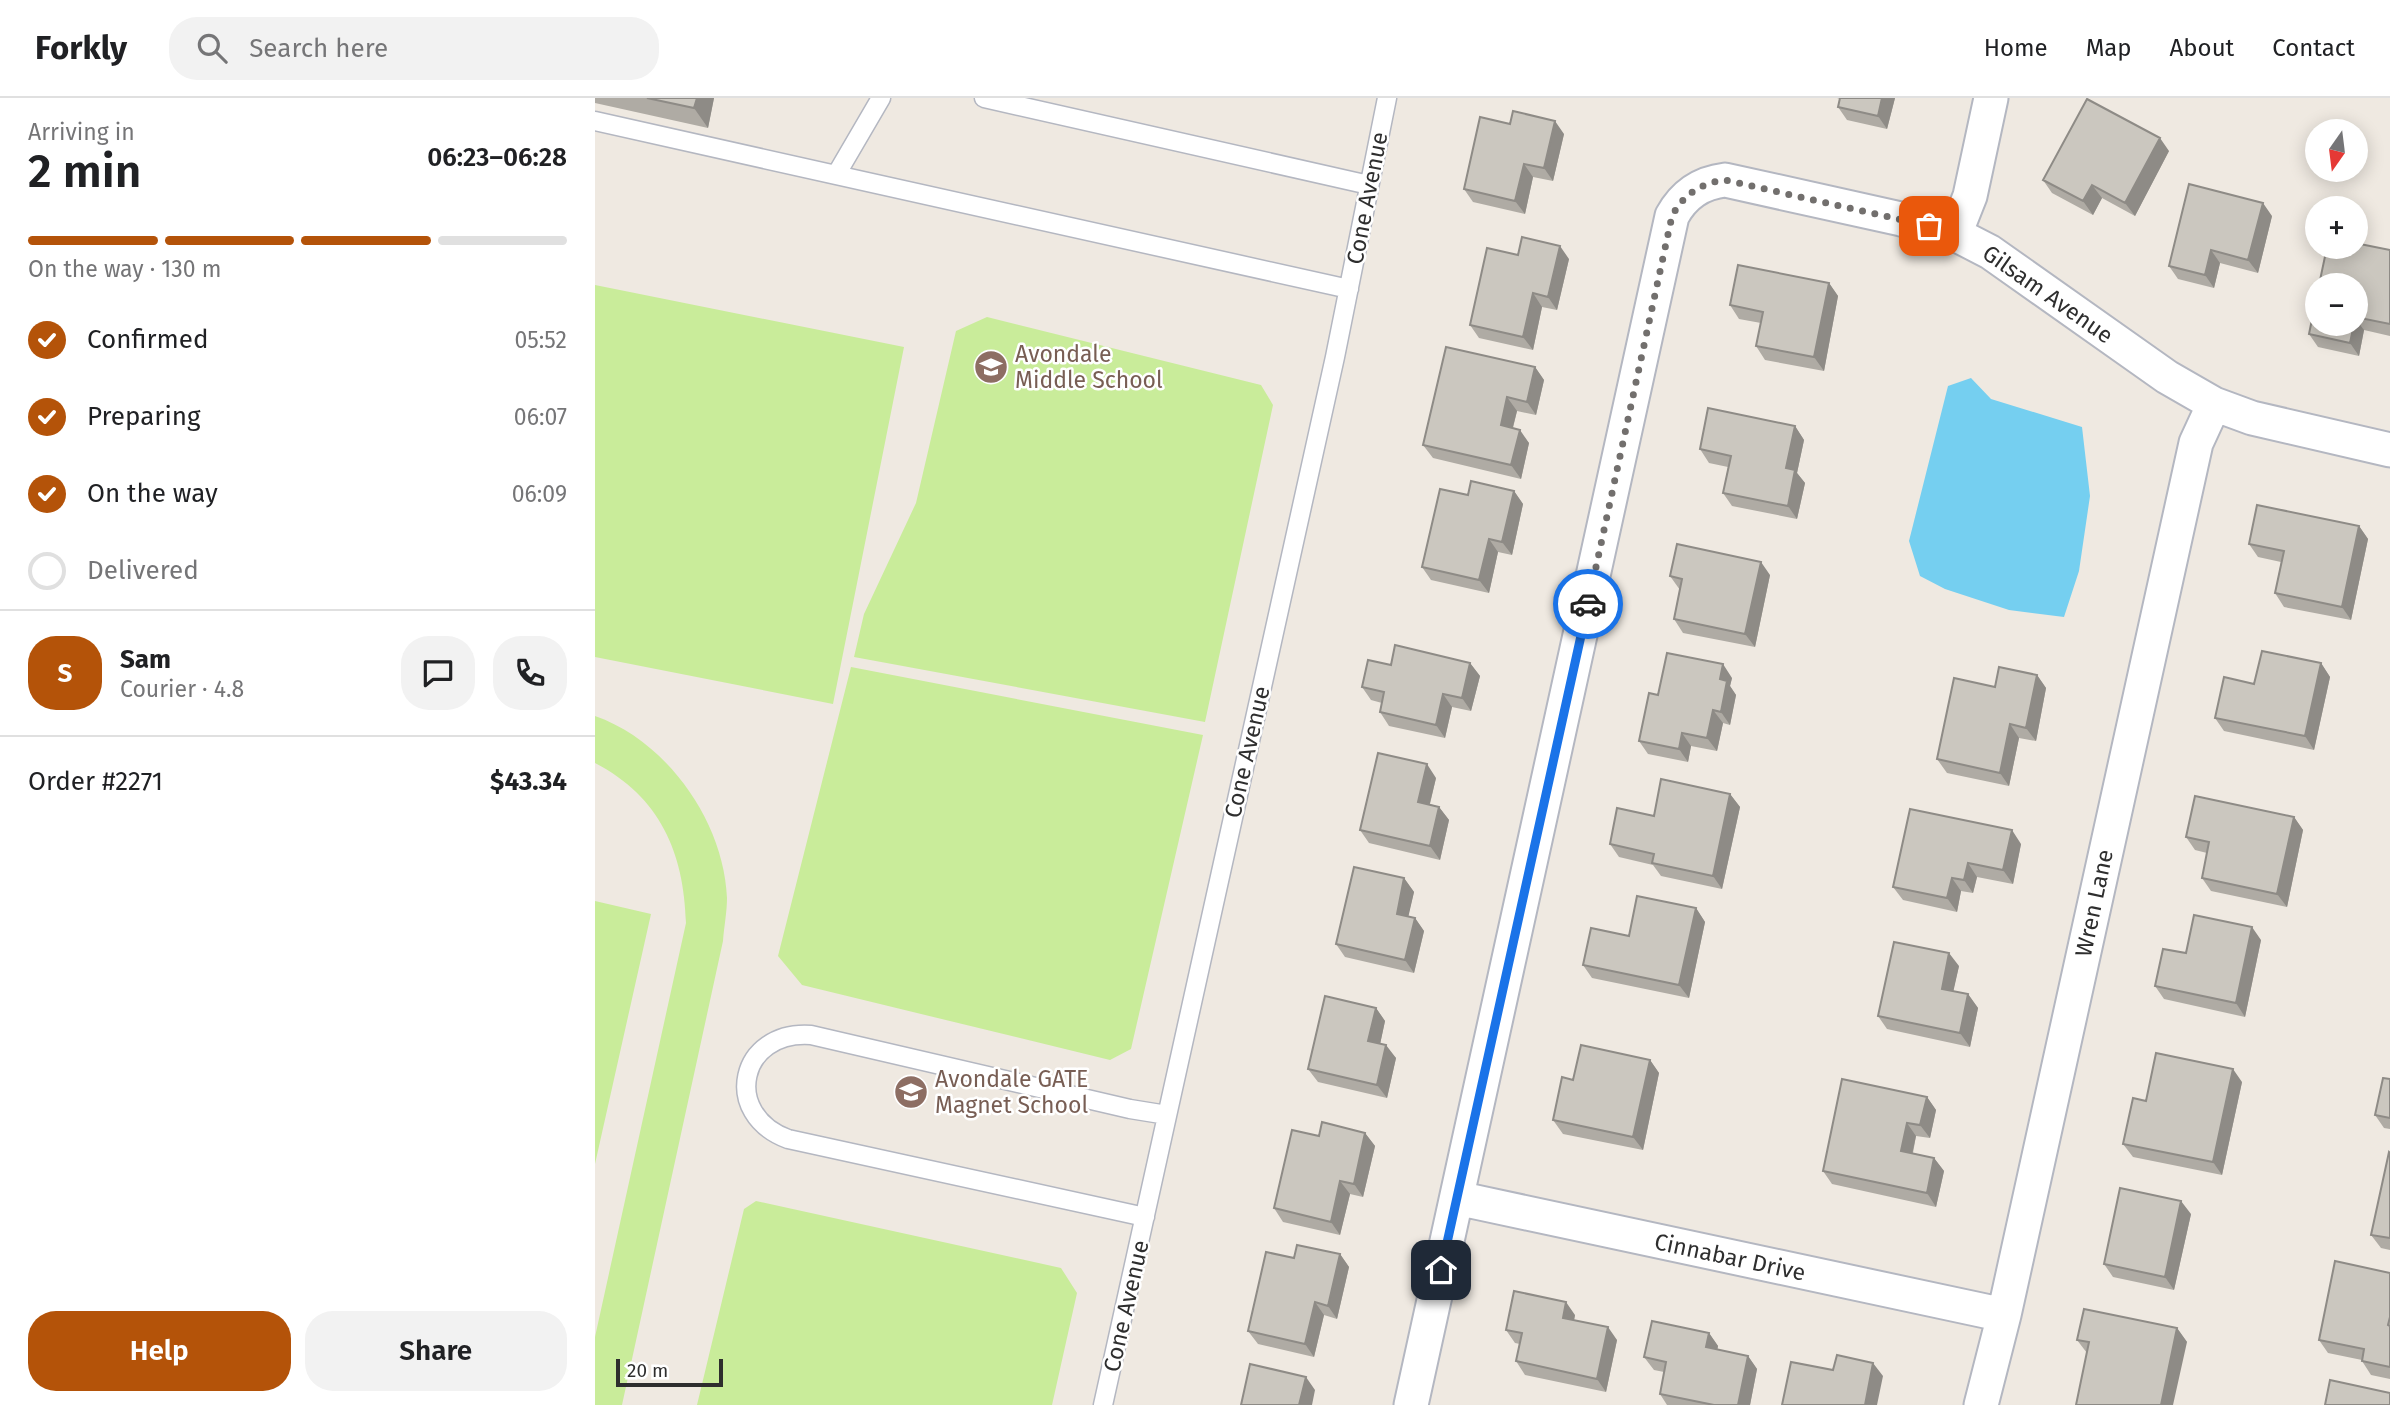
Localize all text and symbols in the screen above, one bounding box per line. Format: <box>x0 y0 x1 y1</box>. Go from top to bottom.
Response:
search box <box>169 17 659 80</box>
text: Forkly <box>35 28 127 68</box>
icon: search <box>193 29 231 67</box>
text: Search here <box>249 33 388 64</box>
text: Home <box>1984 34 2048 62</box>
text: Map <box>2086 34 2132 62</box>
text: About <box>2170 34 2234 62</box>
text: Contact <box>2272 34 2355 62</box>
text: Arriving in <box>28 118 135 146</box>
north arrow <box>2305 119 2368 182</box>
map controls <box>2305 119 2368 336</box>
street label: Cone Avenue <box>1340 129 1394 267</box>
text: 06:23–06:28 <box>427 142 567 173</box>
text: 2 min <box>28 144 141 199</box>
pin <box>1899 196 1959 256</box>
button: + <box>2305 196 2368 259</box>
icon: bag <box>1910 207 1948 245</box>
street label: Gilsam Avenue <box>1977 239 2119 349</box>
text: On the way · 130 m <box>28 255 221 283</box>
button: − <box>2305 273 2368 336</box>
icon: check <box>28 321 66 359</box>
text: Confirmed <box>87 324 208 355</box>
text: 05:52 <box>514 326 567 354</box>
place label: Avondale Middle School <box>1015 340 1163 394</box>
school or university icon: Avondale Middle School <box>972 348 1010 386</box>
icon: check <box>28 398 66 436</box>
text: Preparing <box>87 401 200 432</box>
text: 06:07 <box>514 403 567 431</box>
icon: check <box>28 475 66 513</box>
text: On the way <box>87 478 218 509</box>
text: 06:09 <box>512 480 567 508</box>
text: Delivered <box>87 555 199 586</box>
courier <box>1553 569 1623 639</box>
icon: car <box>1569 585 1607 623</box>
button: chat <box>401 636 475 710</box>
button: phone <box>493 636 567 710</box>
text: Sam <box>120 644 171 675</box>
text: S <box>58 658 72 689</box>
text: Courier · 4.8 <box>120 675 244 703</box>
street label: Cone Avenue <box>1218 683 1276 821</box>
text: Order #2271 <box>28 766 163 797</box>
text: $43.34 <box>490 766 567 797</box>
street label: Wren Lane <box>2069 847 2119 959</box>
place label: Avondale GATE Magnet School <box>935 1065 1088 1119</box>
school or university icon: Avondale GATE Magnet School <box>892 1073 930 1111</box>
street label: Cinnabar Drive <box>1652 1227 1808 1287</box>
street label: Cone Avenue <box>1097 1237 1155 1375</box>
pin <box>1411 1240 1471 1300</box>
icon: home <box>1422 1251 1460 1289</box>
button: Help <box>28 1311 291 1391</box>
button: Share <box>305 1311 567 1391</box>
scale bar <box>616 1356 723 1388</box>
text: 20 m <box>627 1359 668 1382</box>

